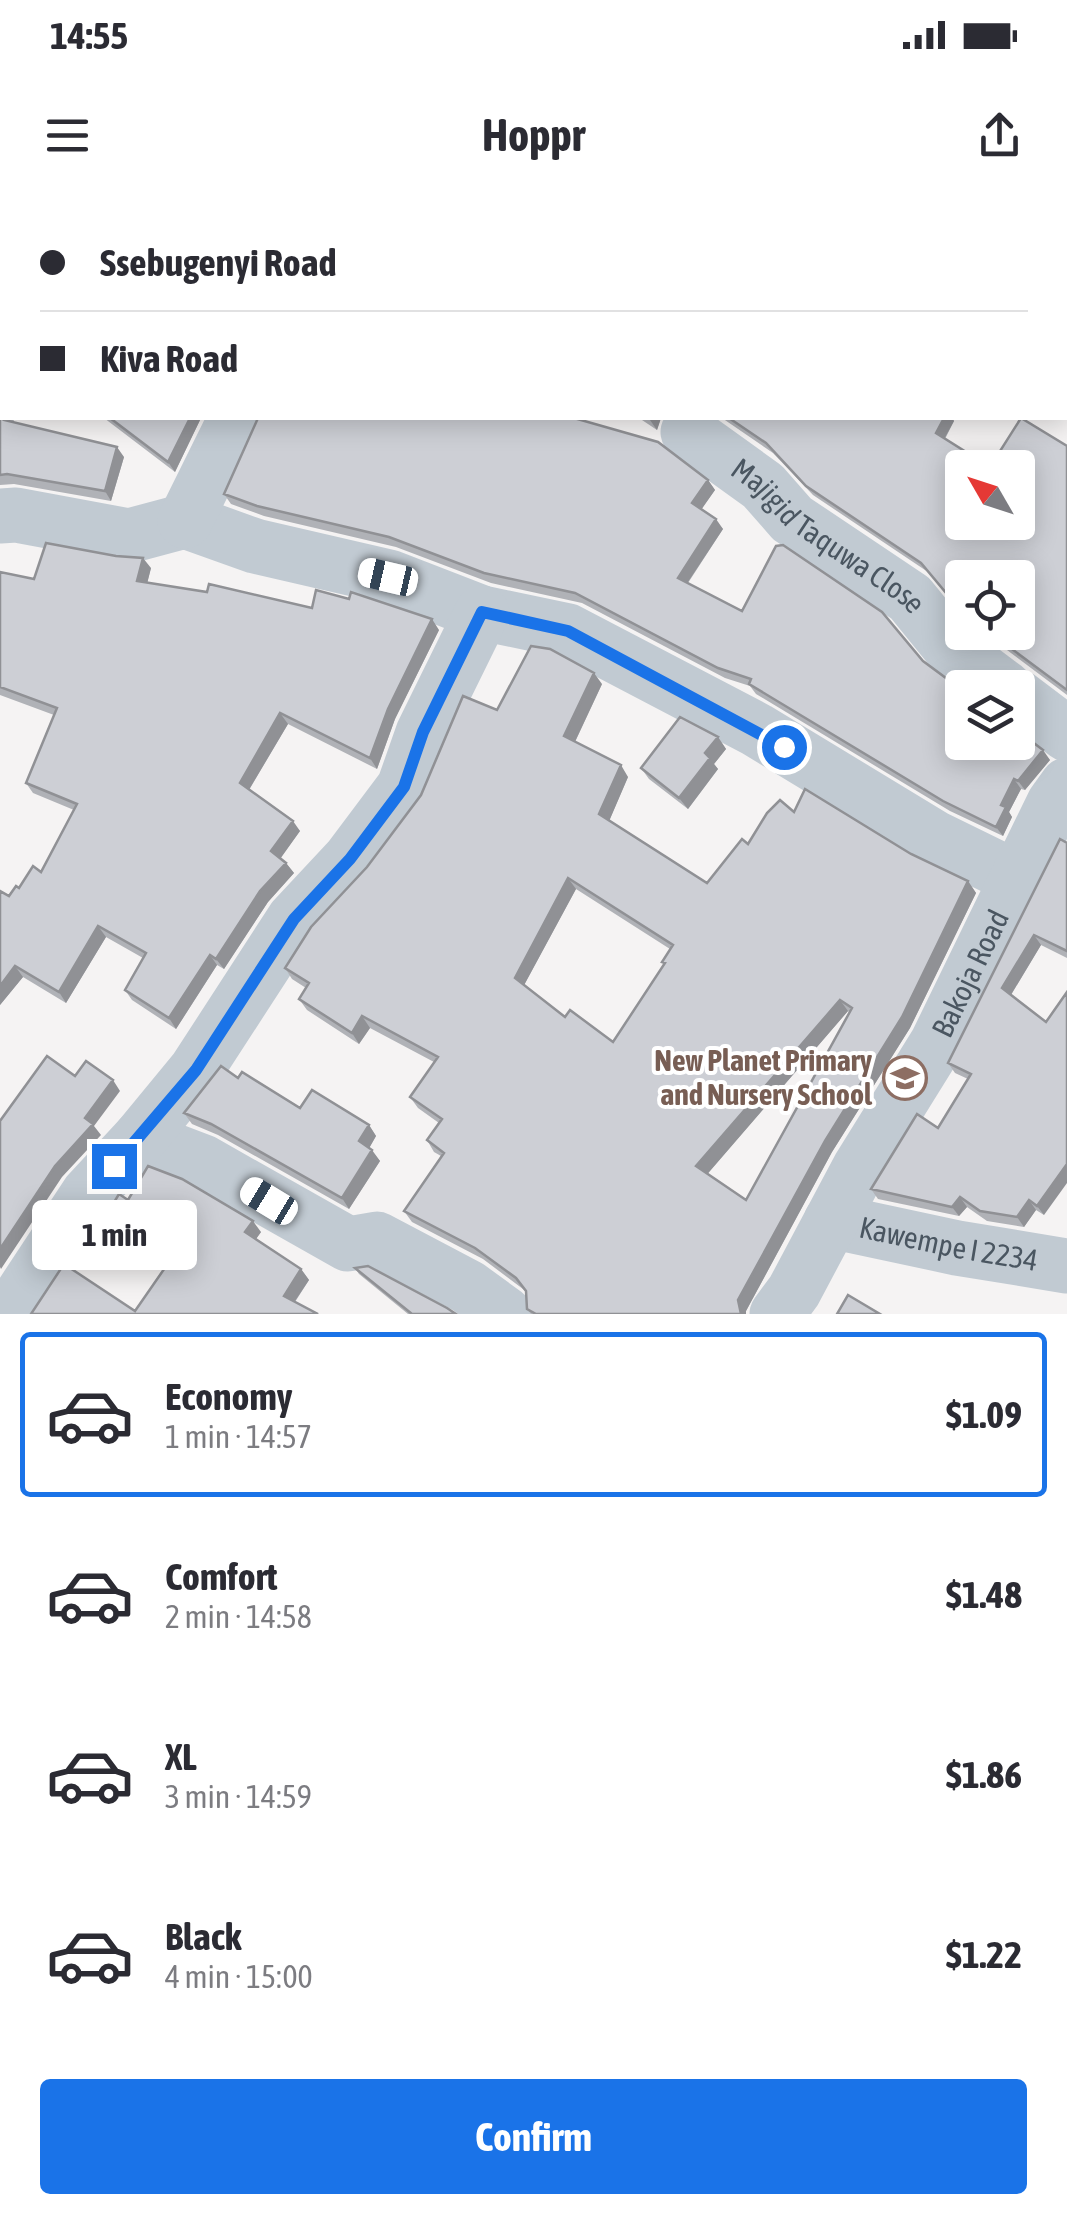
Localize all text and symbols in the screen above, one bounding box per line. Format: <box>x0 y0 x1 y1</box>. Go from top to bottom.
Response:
text: 14:55 <box>50 14 128 57</box>
icon: menu <box>40 108 95 163</box>
icon: share <box>972 108 1027 163</box>
text: Hoppr <box>482 109 585 161</box>
text: Ssebugenyi Road <box>100 241 336 284</box>
text: Kiva Road <box>100 337 238 380</box>
north arrow <box>945 450 1035 540</box>
map controls <box>945 450 1035 760</box>
street label: Majigid Taquwa Close <box>725 451 933 619</box>
car <box>355 556 421 598</box>
button: locate <box>945 560 1035 650</box>
button: layers <box>945 670 1035 760</box>
route start <box>762 725 807 770</box>
street label: Bakoja Road <box>924 904 1015 1042</box>
place label: New Planet Primary and Nursery School <box>654 1043 873 1111</box>
school or university icon: New Planet Primary and Nursery School <box>882 1055 928 1101</box>
route end <box>92 1144 137 1189</box>
car <box>236 1173 302 1229</box>
callout: 1 min <box>32 1201 196 1271</box>
street label: Kawempe I 2234 <box>856 1210 1041 1277</box>
text: 1 min <box>82 1216 147 1253</box>
icon: car <box>45 1370 135 1460</box>
text: Economy <box>165 1375 292 1418</box>
text: $1.09 <box>946 1393 1022 1436</box>
text: 1 min · 14:57 <box>165 1418 312 1455</box>
icon: car <box>45 1550 135 1640</box>
text: Comfort <box>165 1555 277 1598</box>
text: $1.48 <box>946 1573 1022 1616</box>
text: 2 min · 14:58 <box>165 1598 312 1635</box>
icon: car <box>45 1730 135 1820</box>
text: XL <box>165 1735 197 1778</box>
text: $1.86 <box>946 1753 1022 1796</box>
text: 3 min · 14:59 <box>165 1778 312 1815</box>
icon: car <box>45 1910 135 2000</box>
text: Black <box>165 1915 242 1958</box>
text: $1.22 <box>946 1933 1022 1976</box>
text: 4 min · 15:00 <box>165 1958 312 1995</box>
button: Confirm <box>40 2079 1027 2194</box>

